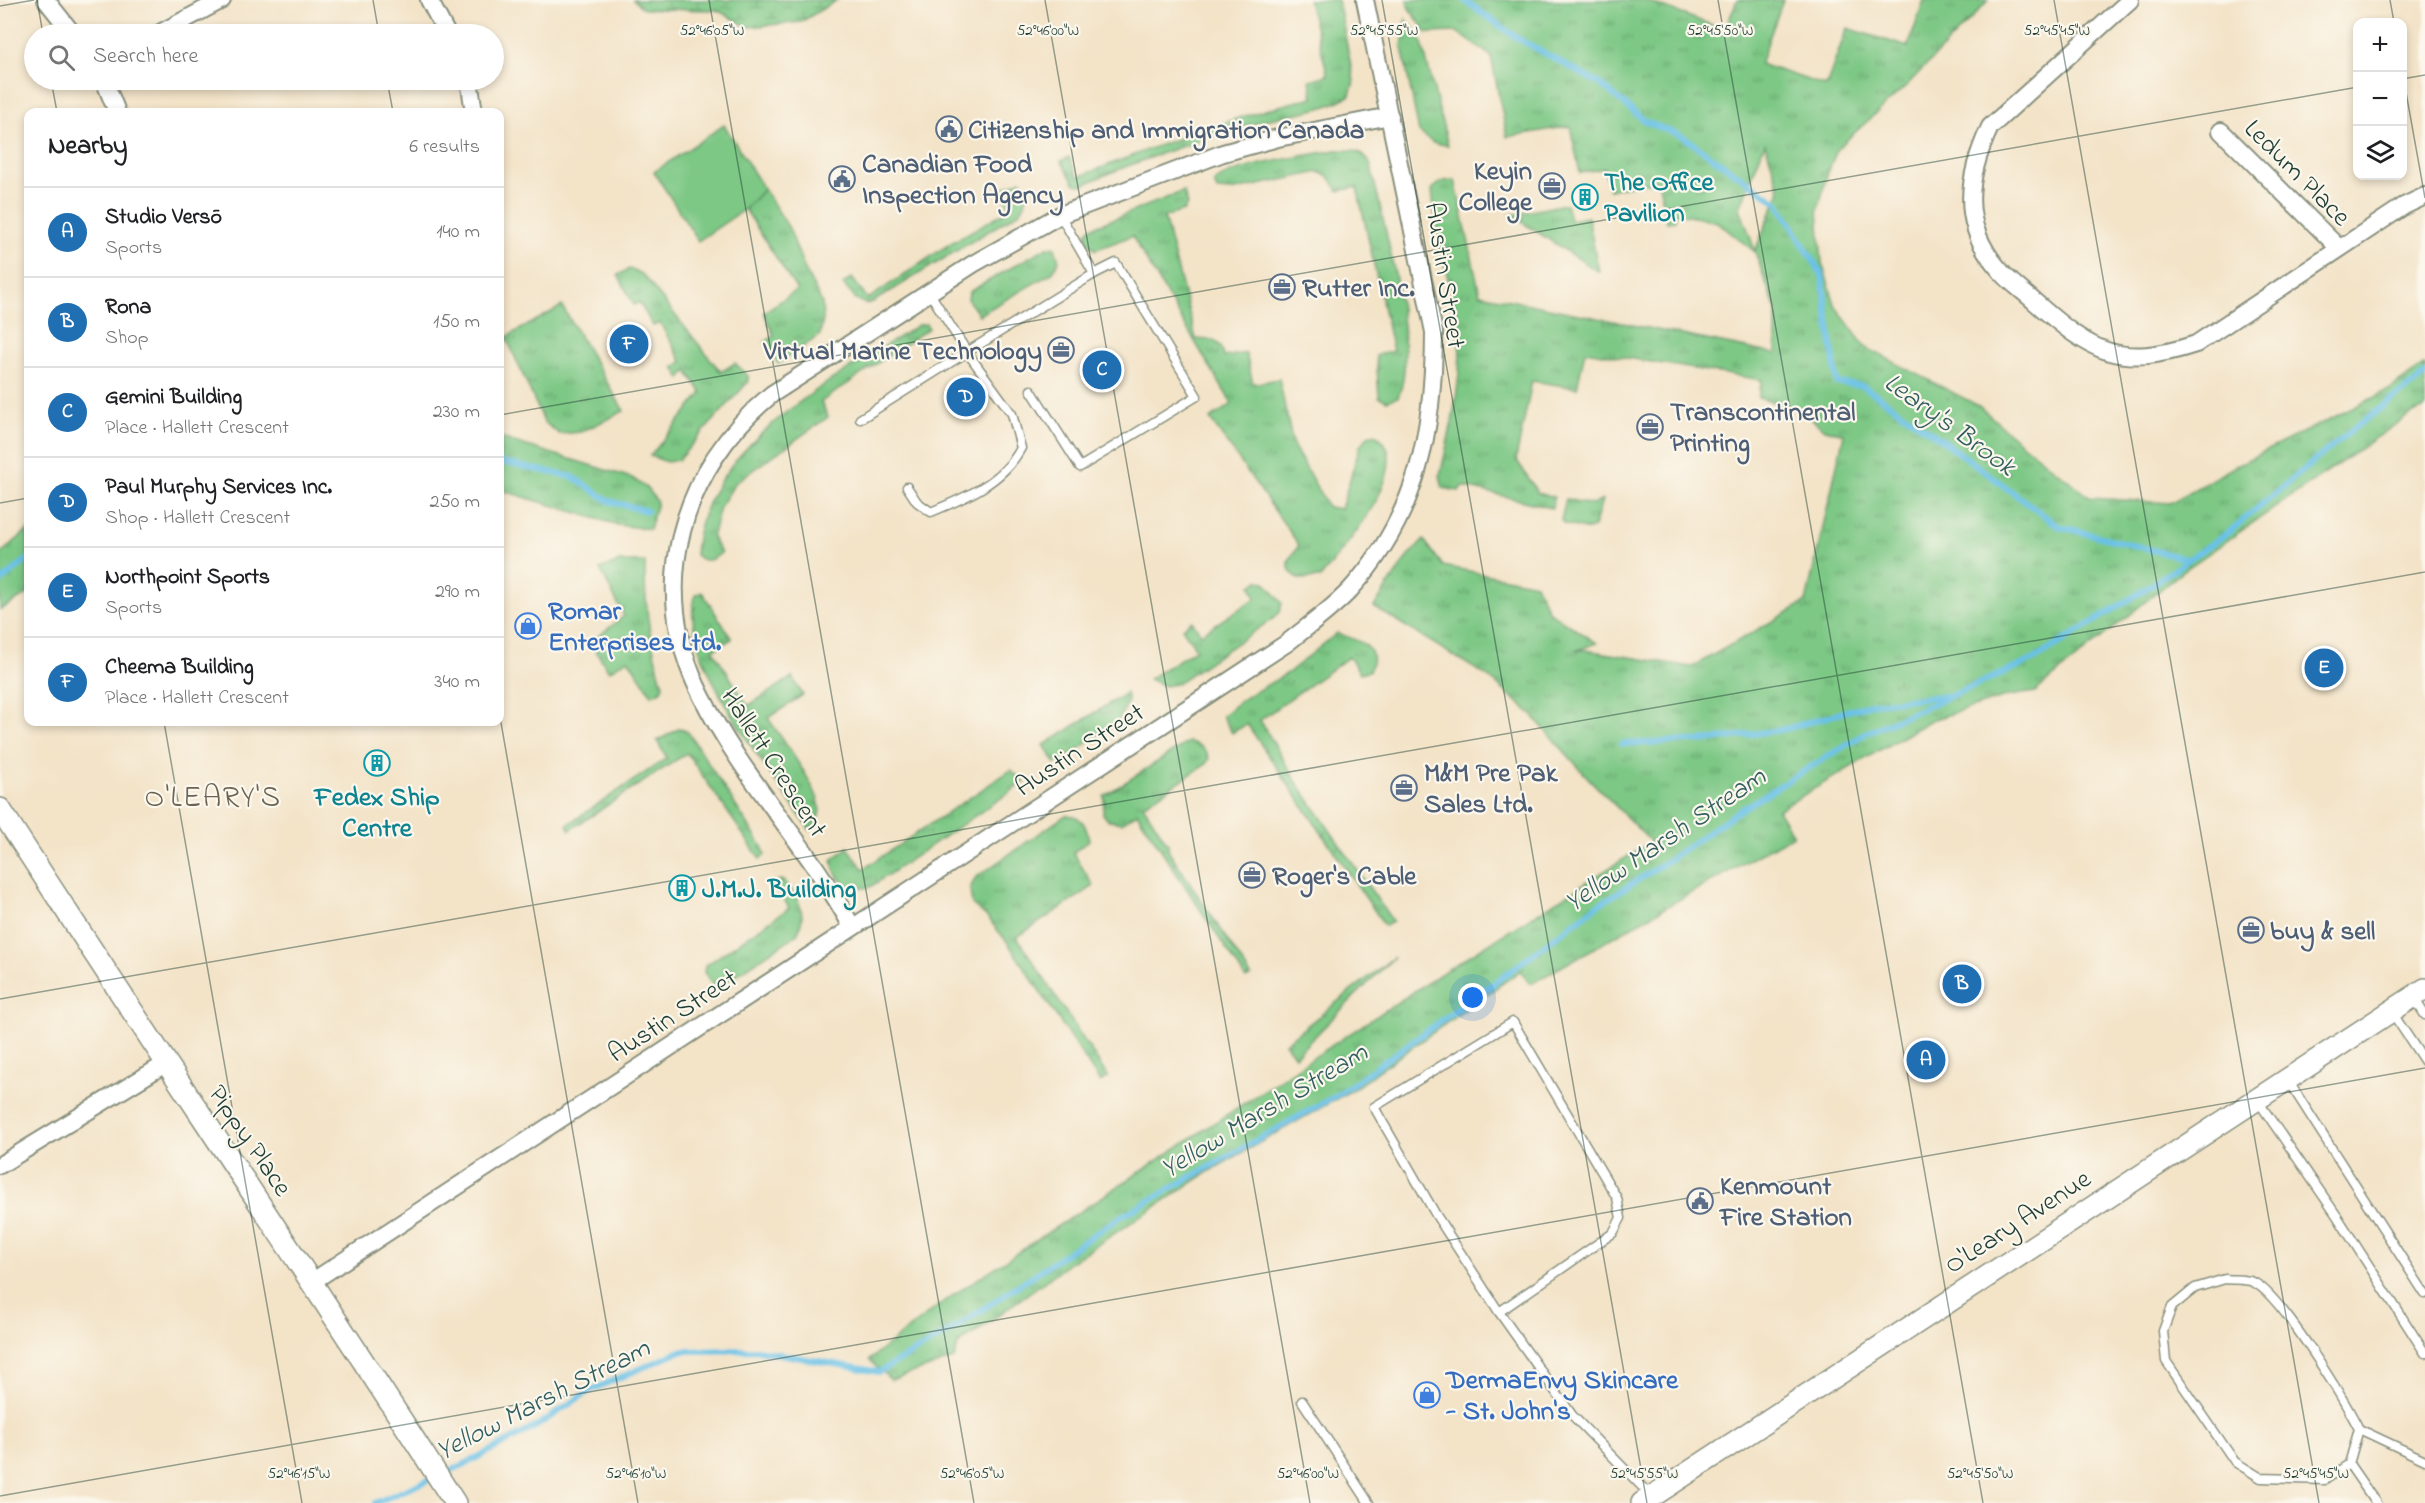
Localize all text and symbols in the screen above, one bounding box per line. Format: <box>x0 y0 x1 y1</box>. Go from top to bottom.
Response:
map controls <box>2353 18 2407 180</box>
button: + <box>2353 18 2407 72</box>
text: 52°46'05"W <box>680 20 744 42</box>
text: 52°46'00"W <box>1017 20 1079 42</box>
text: 52°45'55"W <box>1350 20 1418 42</box>
text: 52°45'50"W <box>1687 20 1753 42</box>
text: 52°45'45"W <box>2024 20 2090 42</box>
search box <box>24 24 504 90</box>
icon: search <box>45 41 78 74</box>
text: Search here <box>93 41 198 73</box>
button: − <box>2353 72 2407 126</box>
street label: Ledum Place <box>2234 111 2359 237</box>
place label: Citizenship and Immigration Canada <box>968 112 1364 152</box>
public building icon: Citizenship and Immigration Canada <box>934 114 964 144</box>
button: layers <box>2353 126 2407 180</box>
text: Nearby <box>48 128 127 166</box>
text: 6 results <box>409 133 480 162</box>
place label: Canadian Food Inspection Agency <box>862 146 1063 217</box>
place label: Keyin College <box>1459 153 1533 224</box>
public building icon: Canadian Food Inspection Agency <box>827 164 857 194</box>
place label: The Office Pavilion <box>1604 164 1715 234</box>
office icon: Keyin College <box>1537 171 1567 201</box>
building icon: The Office Pavilion <box>1570 182 1600 212</box>
street label: Austin Street <box>1413 199 1474 351</box>
text: Studio Versō <box>105 202 222 234</box>
text: A <box>61 218 74 247</box>
text: 140 m <box>436 218 480 247</box>
text: Sports <box>105 234 162 263</box>
place label: Rutter Inc. <box>1302 270 1415 309</box>
office icon: Rutter Inc. <box>1267 272 1297 302</box>
text: Rona <box>105 292 151 324</box>
text: B <box>61 308 74 337</box>
text: 150 m <box>433 308 480 337</box>
pin: F <box>610 322 648 366</box>
text: Shop <box>105 324 149 353</box>
place label: Virtual Marine Technology <box>762 333 1042 373</box>
office icon: Virtual Marine Technology <box>1046 335 1076 365</box>
pin: C <box>1082 348 1122 392</box>
water label: Leary's Brook <box>1874 364 2025 489</box>
pin: D <box>946 374 986 420</box>
text: Gemini Building <box>105 382 242 414</box>
place label: Transcontinental Printing <box>1670 394 1856 465</box>
text: C <box>62 398 73 427</box>
text: 230 m <box>433 398 480 427</box>
office icon: Transcontinental Printing <box>1635 412 1665 442</box>
text: Place · Hallett Crescent <box>105 414 289 443</box>
text: Paul Murphy Services Inc. <box>105 472 332 504</box>
text: D <box>60 488 75 517</box>
text: 250 m <box>429 488 480 517</box>
text: Shop · Hallett Crescent <box>105 504 290 533</box>
text: Northpoint Sports <box>105 562 270 594</box>
text: E <box>61 578 74 607</box>
text: 290 m <box>435 578 480 607</box>
place label: Romar Enterprises Ltd. <box>548 593 722 663</box>
text: Sports <box>105 594 162 623</box>
shop icon: Romar Enterprises Ltd. <box>513 611 543 641</box>
pin: E <box>2304 646 2344 690</box>
text: Cheema Building <box>105 652 254 684</box>
text: F <box>61 668 74 697</box>
text: 340 m <box>434 668 480 697</box>
street label: Hallett Crescent <box>710 681 836 846</box>
text: Place · Hallett Crescent <box>105 684 289 713</box>
street label: Austin Street <box>1008 694 1153 808</box>
building icon: Fedex Ship Centre <box>362 748 392 778</box>
place label: M&M Pre Pak Sales Ltd. <box>1424 755 1559 825</box>
water label: Yellow Marsh Stream <box>1557 758 1775 924</box>
office icon: M&M Pre Pak Sales Ltd. <box>1389 773 1419 803</box>
district label: O'LEARY'S <box>145 777 281 821</box>
place label: Fedex Ship Centre <box>312 779 440 849</box>
place label: Roger's Cable <box>1272 858 1417 898</box>
office icon: Roger's Cable <box>1237 860 1267 890</box>
place label: J.M.J. Building <box>702 871 856 911</box>
building icon: J.M.J. Building <box>667 873 697 903</box>
place label: buy & sell <box>2270 913 2375 952</box>
office icon: buy & sell <box>2236 915 2266 945</box>
street label: Austin Street <box>601 960 746 1074</box>
pin: B <box>1942 962 1982 1006</box>
your location <box>1458 983 1487 1012</box>
water label: Yellow Marsh Stream <box>1153 1034 1377 1190</box>
pin: A <box>1906 1038 1946 1082</box>
street label: Pippy Place <box>197 1078 301 1206</box>
street label: O'Leary Avenue <box>1937 1160 2100 1285</box>
place label: Kenmount Fire Station <box>1718 1168 1852 1238</box>
public building icon: Kenmount Fire Station <box>1685 1186 1715 1216</box>
water label: Yellow Marsh Stream <box>429 1329 658 1473</box>
place label: DermaEnvy Skincare - St. John's <box>1444 1362 1679 1432</box>
shop icon: DermaEnvy Skincare - St. John's <box>1412 1380 1442 1410</box>
text: 52°46'15"W <box>268 1463 330 1485</box>
text: 52°46'10"W <box>606 1463 666 1485</box>
text: 52°46'05"W <box>940 1463 1004 1485</box>
text: 52°46'00"W <box>1277 1463 1339 1485</box>
text: 52°45'55"W <box>1610 1463 1678 1485</box>
text: 52°45'50"W <box>1947 1463 2013 1485</box>
text: 52°45'45"W <box>2283 1463 2349 1485</box>

